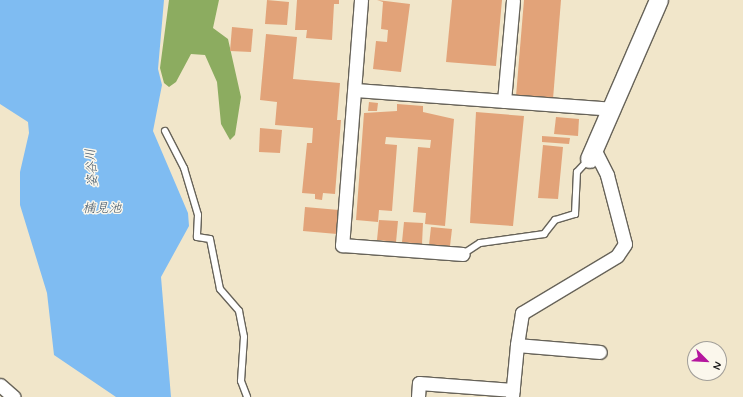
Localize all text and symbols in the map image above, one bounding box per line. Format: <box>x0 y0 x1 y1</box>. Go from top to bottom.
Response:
water label: 姿谷川 <box>84 148 102 188</box>
water label: 楠見池 <box>83 201 121 217</box>
north arrow <box>687 341 727 381</box>
text: N <box>709 359 725 372</box>

